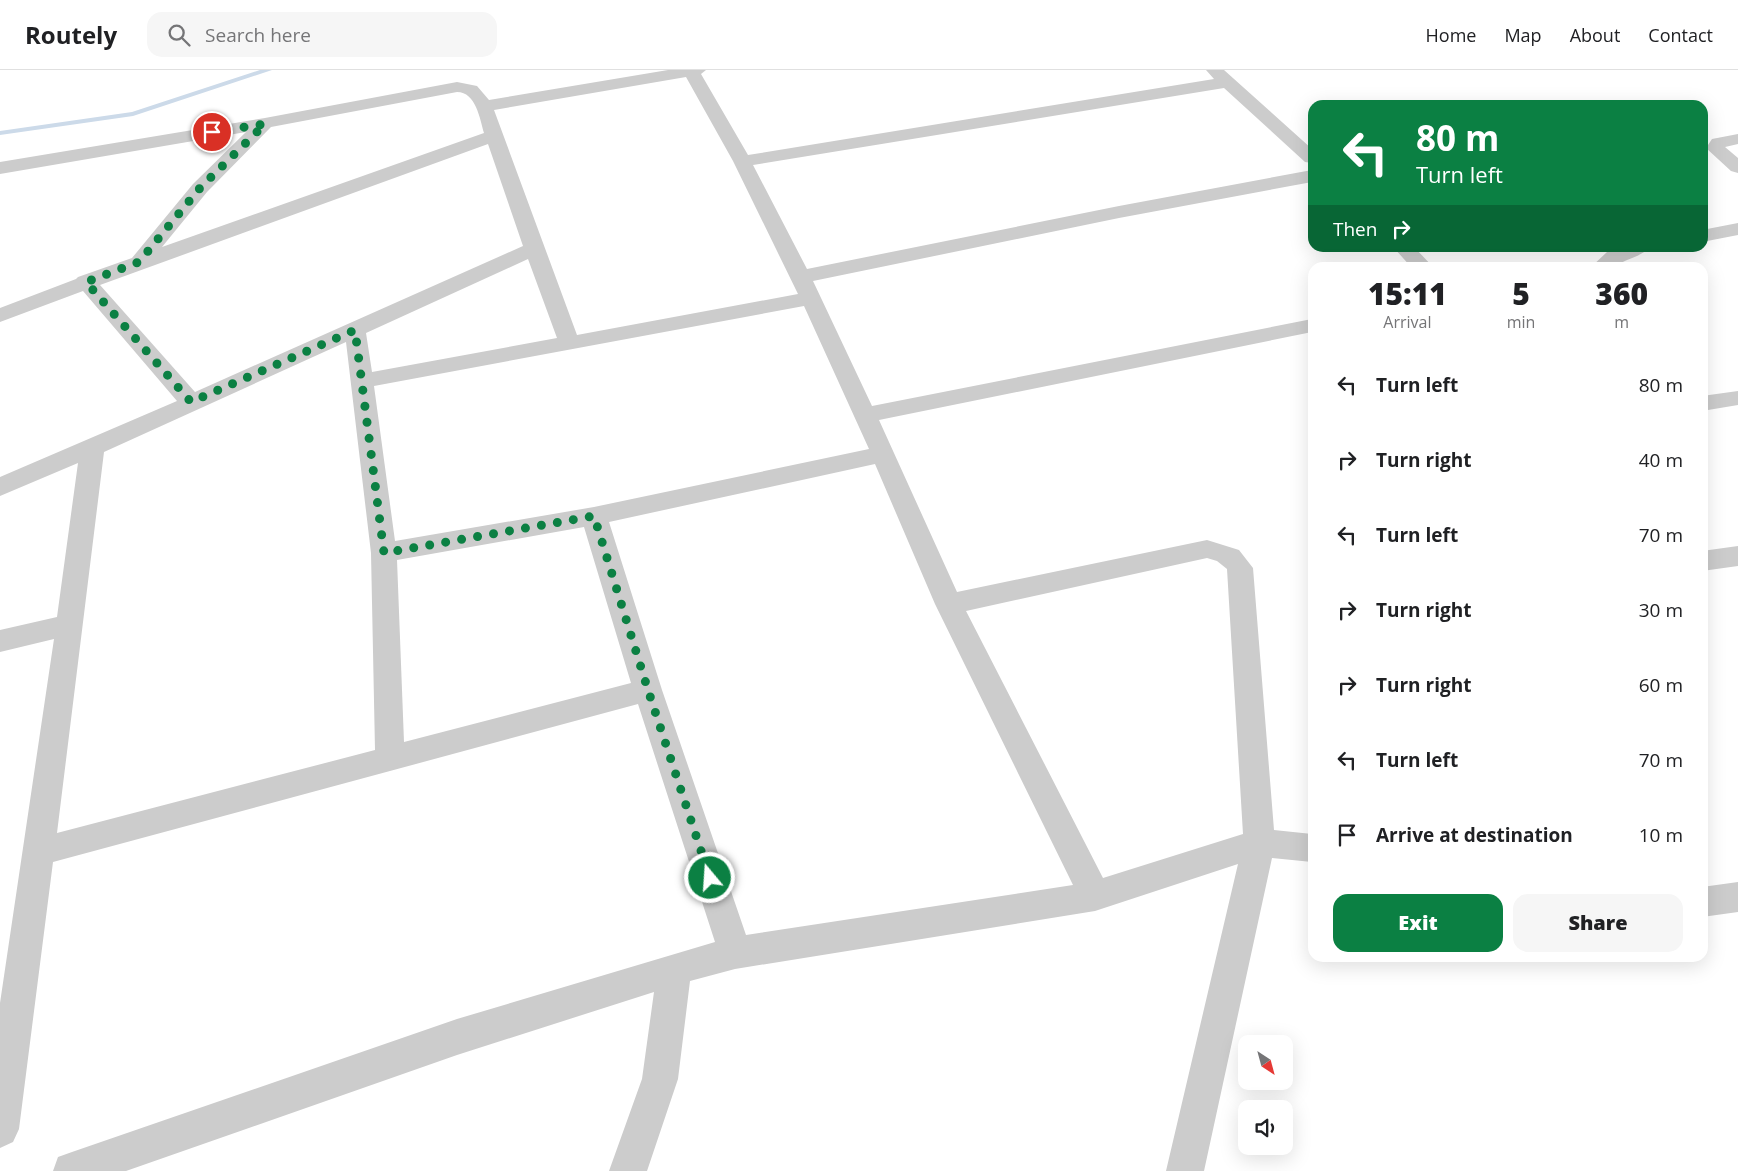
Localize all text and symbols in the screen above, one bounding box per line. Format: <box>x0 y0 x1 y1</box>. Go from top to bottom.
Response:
search box <box>147 12 497 57</box>
text: Routely <box>25 18 117 51</box>
icon: search <box>165 21 193 49</box>
text: Search here <box>205 22 311 48</box>
text: Home <box>1426 23 1476 47</box>
text: Map <box>1504 23 1542 47</box>
text: About <box>1570 23 1620 47</box>
text: Contact <box>1648 23 1713 47</box>
pin <box>191 111 233 153</box>
text: 80 m <box>1416 114 1499 161</box>
icon: arrive <box>198 118 226 146</box>
icon: left <box>1333 120 1398 185</box>
text: Turn left <box>1416 159 1503 189</box>
icon: right <box>1387 215 1415 243</box>
text: Then <box>1333 216 1377 242</box>
text: 15:11 <box>1368 273 1447 314</box>
text: 5 <box>1512 273 1530 314</box>
text: 360 <box>1595 273 1648 314</box>
text: Arrival <box>1383 311 1431 333</box>
text: min <box>1507 311 1535 333</box>
text: m <box>1614 311 1629 333</box>
icon: left <box>1333 371 1361 399</box>
text: Turn left <box>1376 372 1458 398</box>
text: 80 m <box>1639 372 1683 398</box>
icon: right <box>1333 446 1361 474</box>
text: Turn right <box>1376 447 1471 473</box>
text: 40 m <box>1639 447 1683 473</box>
icon: left <box>1333 521 1361 549</box>
text: Turn left <box>1376 522 1458 548</box>
text: 70 m <box>1639 522 1683 548</box>
icon: right <box>1333 596 1361 624</box>
text: Turn right <box>1376 597 1471 623</box>
text: 30 m <box>1639 597 1683 623</box>
icon: right <box>1333 671 1361 699</box>
text: Turn right <box>1376 672 1471 698</box>
text: 60 m <box>1639 672 1683 698</box>
icon: left <box>1333 746 1361 774</box>
text: Turn left <box>1376 747 1458 773</box>
text: 70 m <box>1639 747 1683 773</box>
icon: arrive <box>1333 821 1361 849</box>
text: Arrive at destination <box>1376 822 1573 848</box>
text: 10 m <box>1639 822 1683 848</box>
position arrow <box>683 851 735 903</box>
button: Exit <box>1333 894 1503 952</box>
button: Share <box>1513 894 1683 952</box>
north arrow <box>1238 1035 1292 1090</box>
map controls <box>1238 1035 1293 1155</box>
button: sound <box>1238 1100 1293 1155</box>

